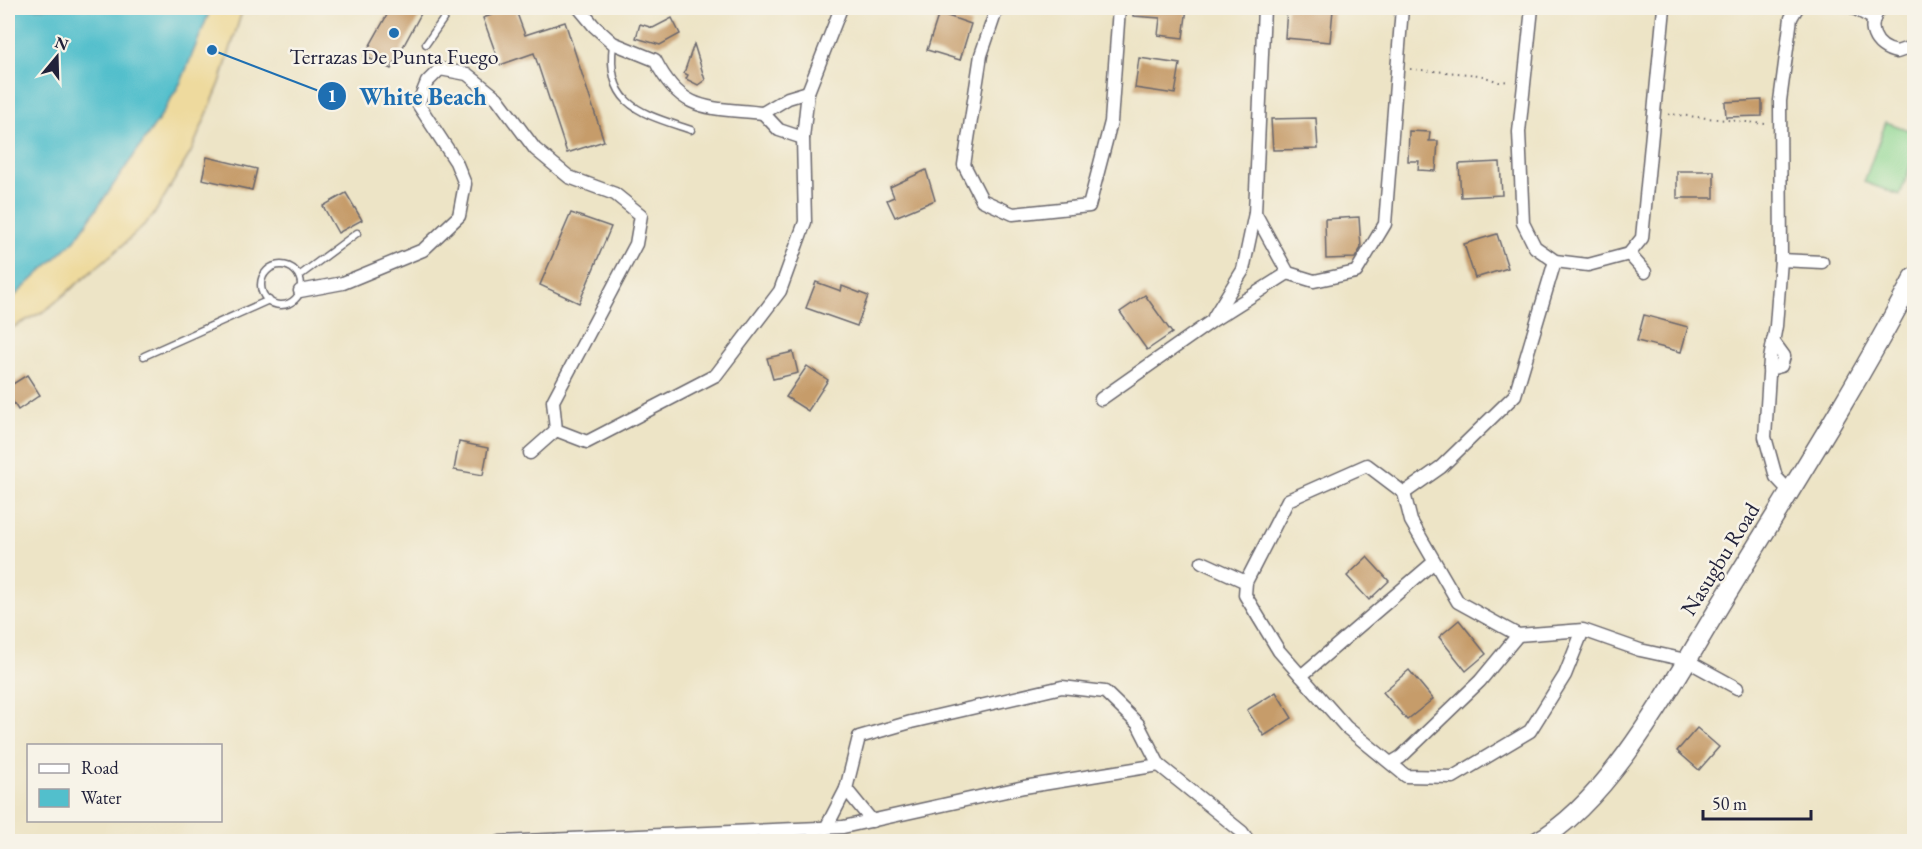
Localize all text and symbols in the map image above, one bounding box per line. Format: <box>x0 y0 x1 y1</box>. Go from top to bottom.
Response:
marker: Terrazas De Punta Fuego <box>387 26 401 40</box>
north arrow <box>27 27 87 87</box>
text: N <box>52 31 71 55</box>
place label: Terrazas De Punta Fuego <box>289 42 499 71</box>
callout: White Beach <box>317 75 498 117</box>
text: White Beach <box>359 81 487 112</box>
text: 1 <box>327 84 337 107</box>
street label: Nasugbu Road <box>1674 496 1767 621</box>
legend <box>27 744 222 822</box>
text: Road <box>81 756 120 779</box>
scale bar <box>1703 783 1811 821</box>
text: Water <box>81 786 122 809</box>
text: 50 m <box>1712 792 1747 815</box>

